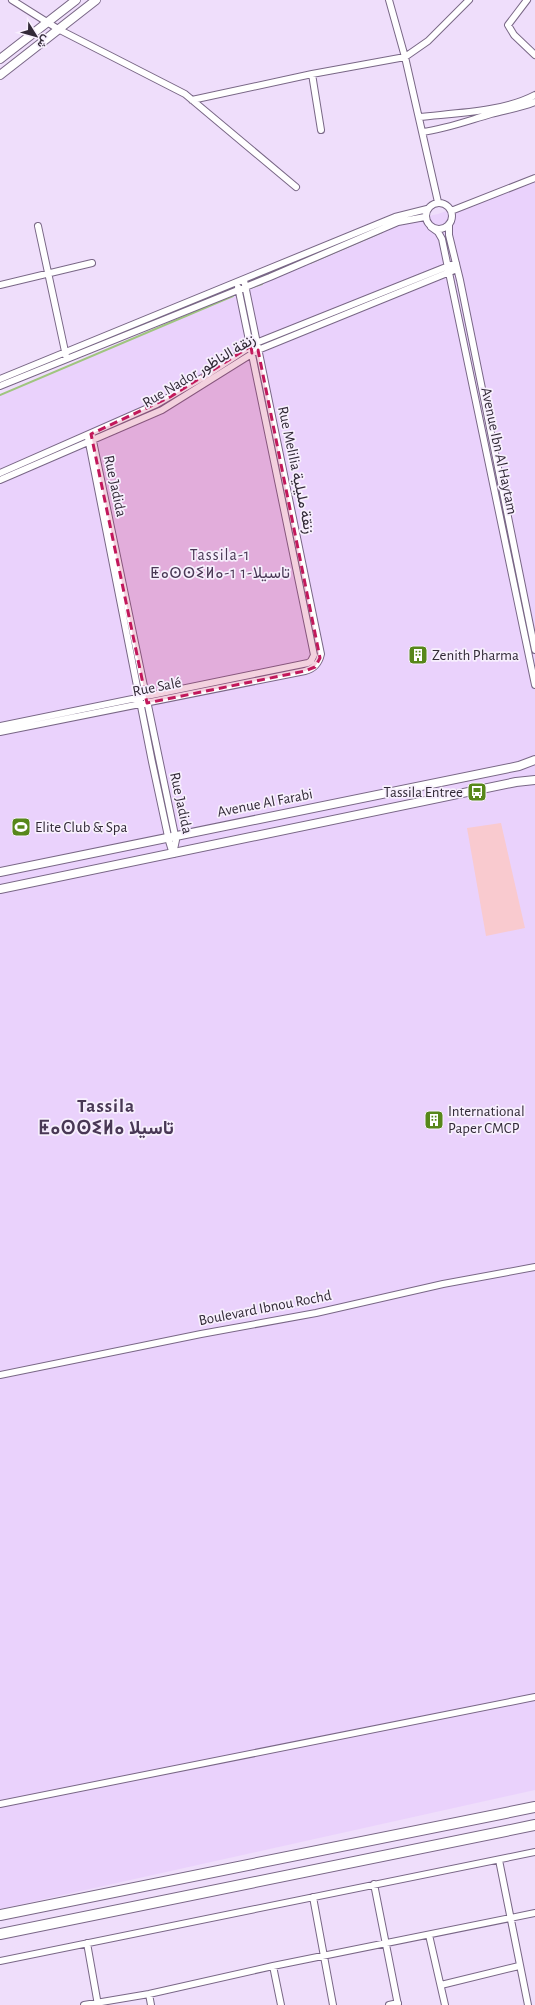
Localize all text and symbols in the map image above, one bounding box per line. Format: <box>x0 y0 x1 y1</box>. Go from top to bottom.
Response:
north arrow <box>16 16 56 56</box>
text: ش <box>34 33 52 50</box>
street label: Rue Nador زنقة الناظور <box>140 331 259 411</box>
street label: Avenue Ibn Al Haytam <box>478 386 520 516</box>
street label: Rue Melilia زنقة مليلية <box>274 405 317 535</box>
street label: Rue Jadida <box>101 454 129 518</box>
district label: Tassila-1 ⵟⴰⵙⵙⵉⵍⴰ-1 1-تاسيلا <box>150 547 290 582</box>
building icon: Zenith Pharma <box>407 644 429 666</box>
place label: Zenith Pharma <box>432 648 519 663</box>
street label: Rue Salé <box>131 675 183 699</box>
street label: Rue Jadida <box>167 771 195 835</box>
bus stop icon: Tassila Entree <box>466 781 488 803</box>
place label: Tassila Entree <box>384 785 463 800</box>
street label: Avenue Al Farabi <box>216 786 314 820</box>
sports icon: Elite Club & Spa <box>10 816 32 838</box>
place label: Elite Club & Spa <box>35 820 127 835</box>
district label: Tassila ⵟⴰⵙⵙⵉⵍⴰ تاسيلا <box>38 1097 174 1139</box>
place label: International Paper CMCP <box>448 1104 525 1136</box>
building icon: International Paper CMCP <box>423 1109 445 1131</box>
street label: Boulevard Ibnou Rochd <box>197 1288 333 1328</box>

